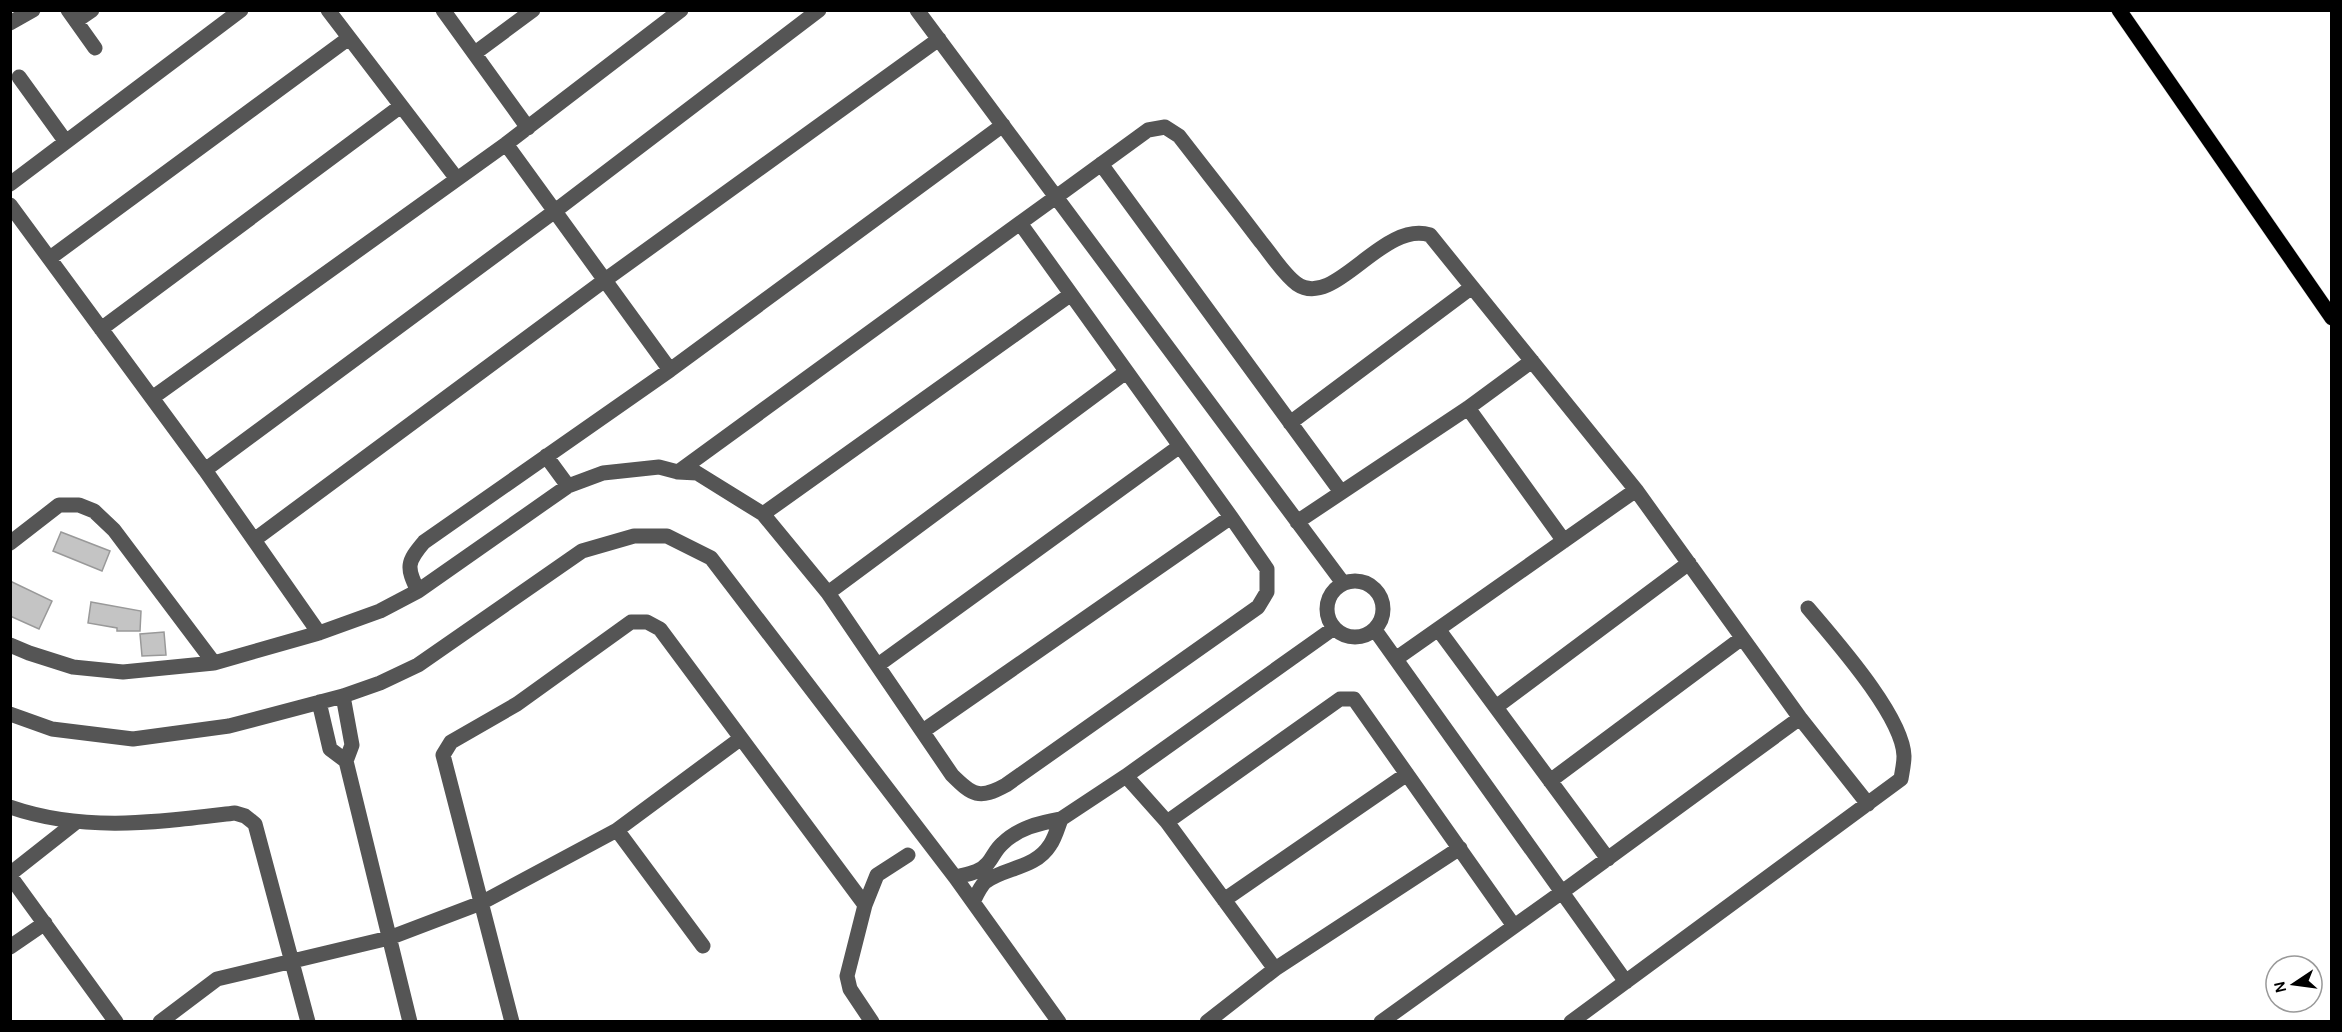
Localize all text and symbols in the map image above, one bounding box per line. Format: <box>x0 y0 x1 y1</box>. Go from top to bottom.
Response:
north arrow <box>2264 954 2324 1014</box>
text: N <box>2269 980 2290 995</box>

